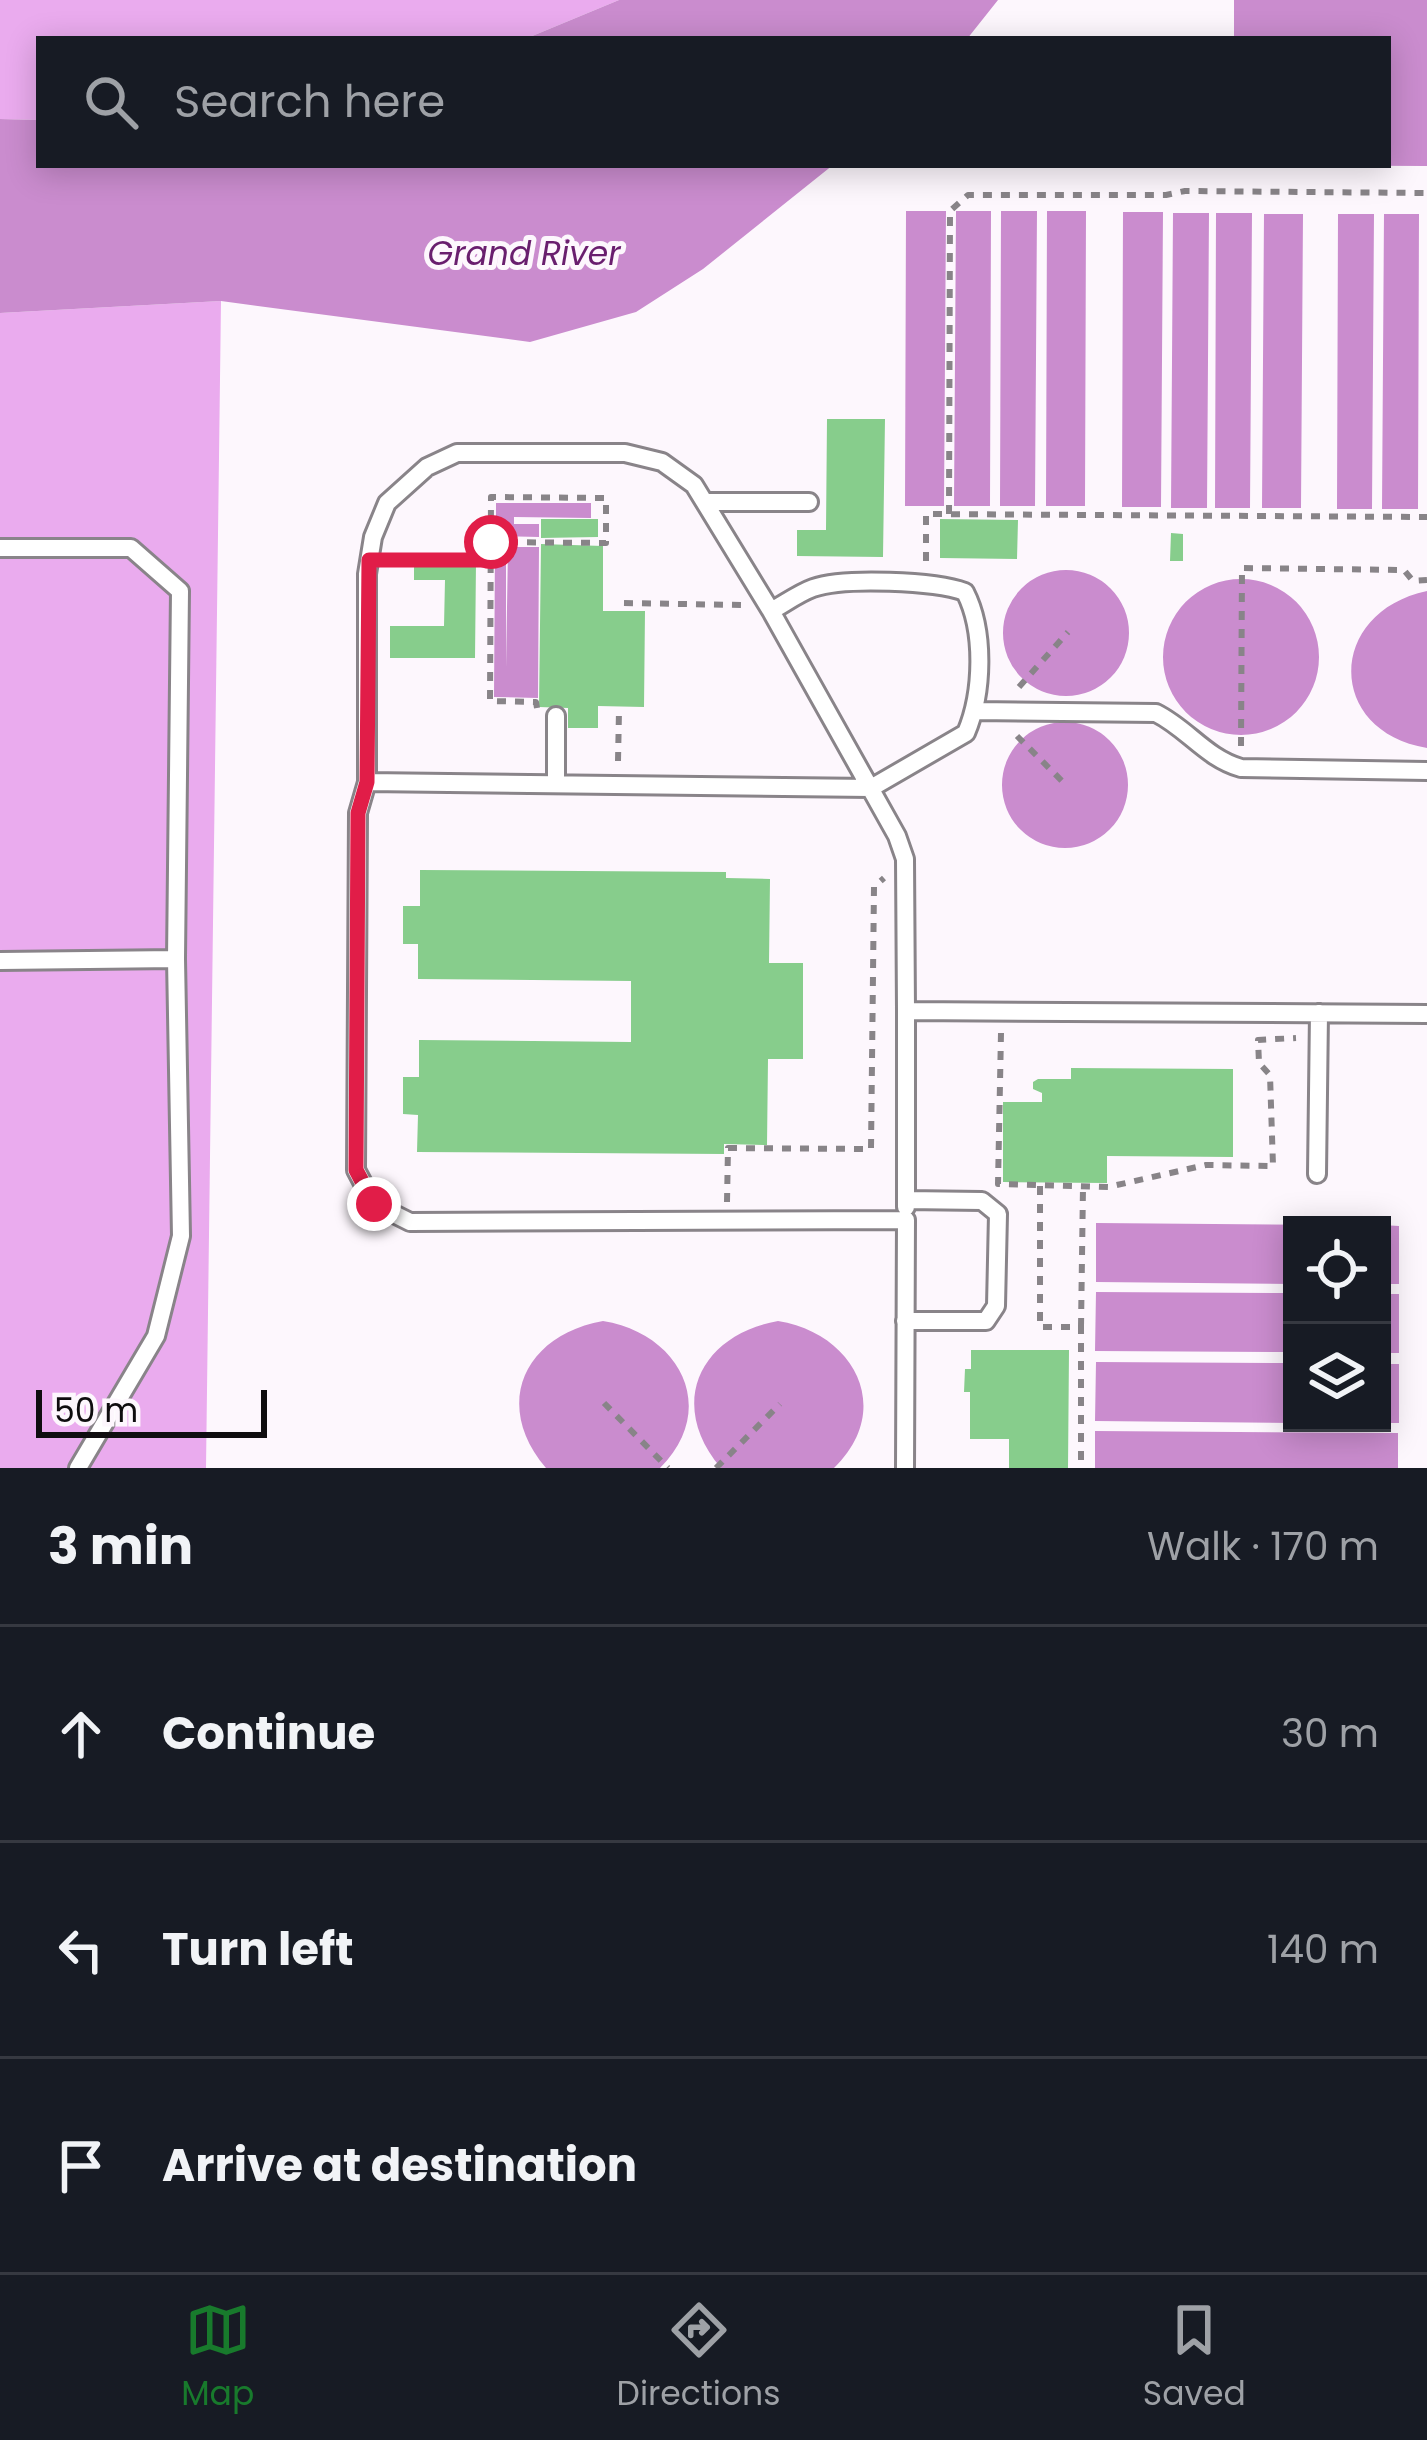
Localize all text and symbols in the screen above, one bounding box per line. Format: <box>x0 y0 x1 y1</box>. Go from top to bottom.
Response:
search box <box>36 36 1391 168</box>
icon: search <box>78 69 144 135</box>
text: Search here <box>174 70 445 133</box>
water label: Grand River <box>427 230 621 277</box>
route start <box>464 515 518 569</box>
route end <box>347 1177 401 1231</box>
map controls <box>1283 1216 1391 1432</box>
button: locate <box>1283 1216 1391 1324</box>
button: layers <box>1283 1324 1391 1432</box>
scale bar <box>36 1384 267 1437</box>
text: 50 m <box>54 1387 138 1434</box>
text: 3 min <box>48 1510 193 1582</box>
text: Walk · 170 m <box>1147 1519 1379 1574</box>
icon: ahead <box>48 1701 114 1767</box>
text: Continue <box>162 1702 375 1765</box>
text: 30 m <box>1281 1706 1379 1761</box>
icon: left <box>48 1917 114 1983</box>
text: Turn left <box>162 1918 354 1981</box>
text: 140 m <box>1267 1922 1379 1977</box>
icon: arrive <box>48 2133 114 2199</box>
text: Arrive at destination <box>162 2134 637 2197</box>
tab: Map <box>181 2297 254 2419</box>
tab: Directions <box>617 2297 780 2419</box>
tab: Saved <box>1143 2297 1246 2419</box>

